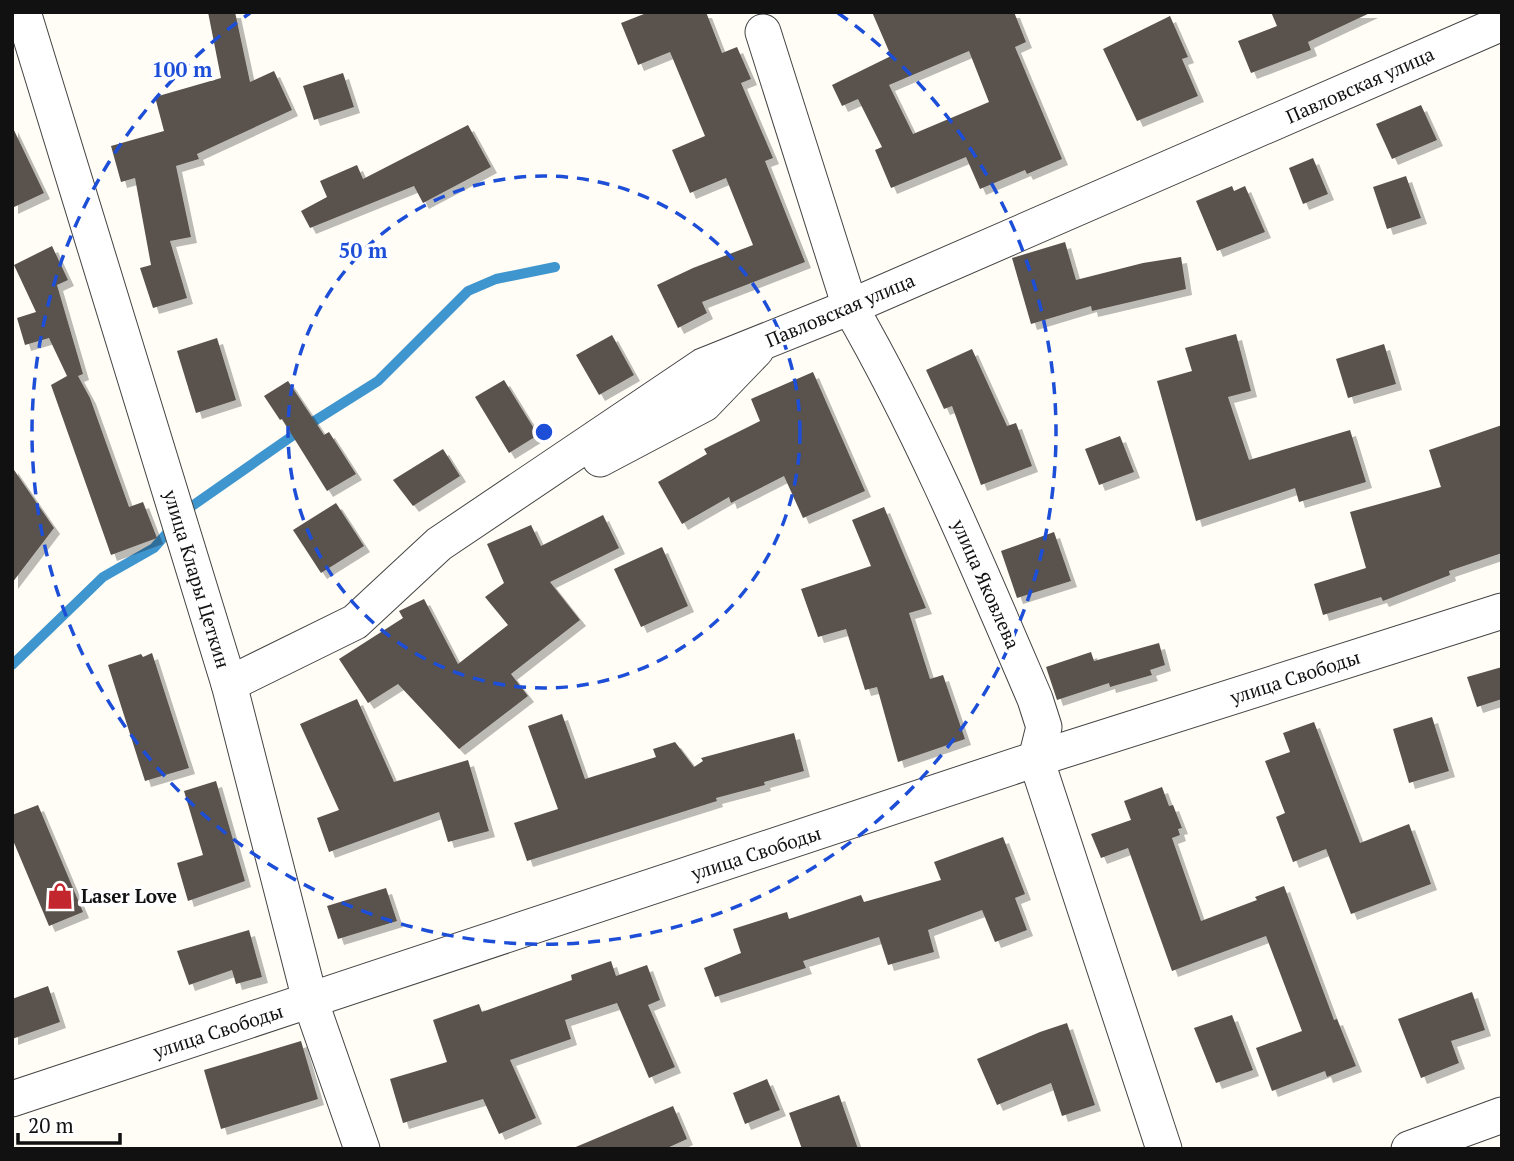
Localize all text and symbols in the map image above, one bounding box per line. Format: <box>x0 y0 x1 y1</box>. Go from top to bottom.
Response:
street label: Павловская улица <box>1282 40 1438 128</box>
text: 100 m <box>152 55 213 83</box>
text: 50 m <box>339 236 388 264</box>
street label: Павловская улица <box>761 267 919 352</box>
centre of rings <box>532 420 556 444</box>
street label: улица Клары Цеткин <box>158 486 236 671</box>
street label: улица Яковлева <box>946 514 1026 653</box>
street label: улица Свободы <box>1226 644 1363 710</box>
street label: улица Свободы <box>687 820 824 886</box>
shop icon: Laser Love <box>45 881 75 911</box>
place label: Laser Love <box>81 883 177 908</box>
street label: улица Свободы <box>149 998 286 1064</box>
scale bar <box>18 1102 119 1146</box>
text: 20 m <box>28 1111 74 1139</box>

